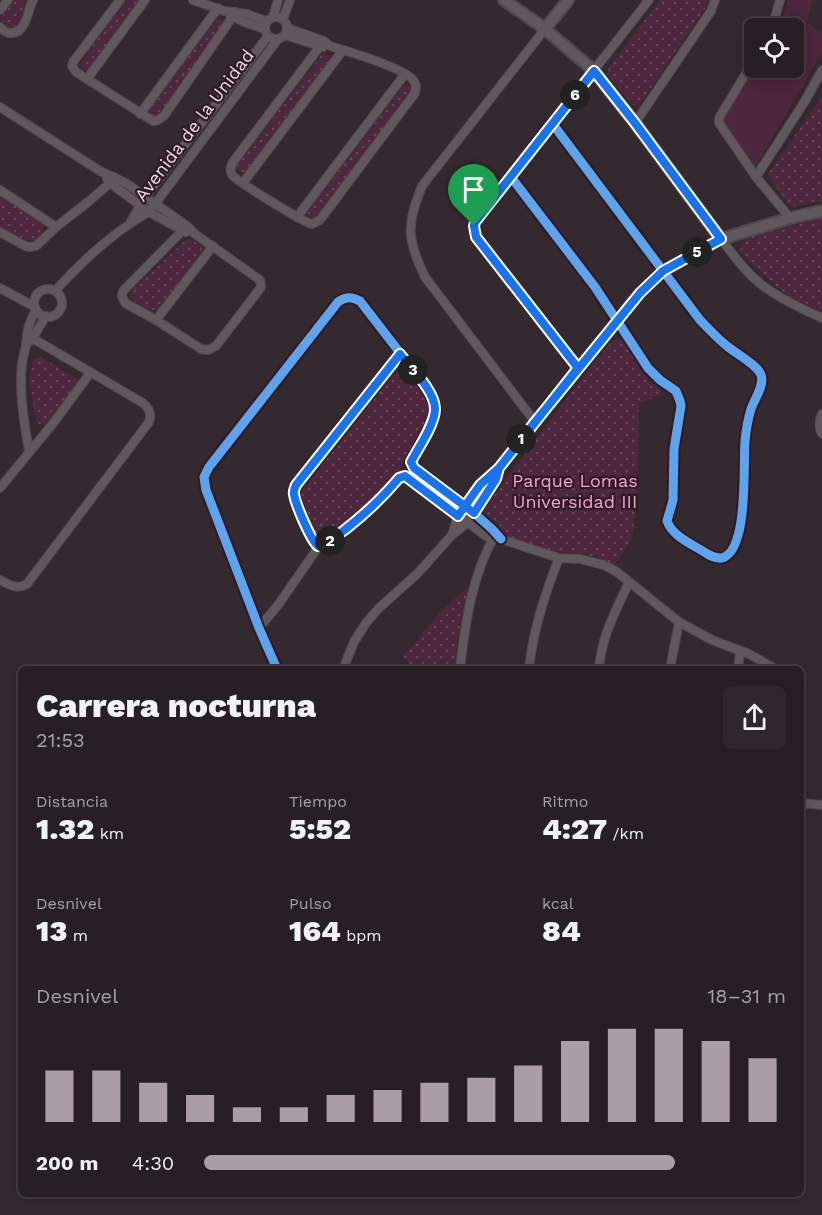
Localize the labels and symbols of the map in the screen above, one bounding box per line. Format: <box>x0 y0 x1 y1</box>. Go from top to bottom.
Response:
street label: Avenida de la Unidad <box>130 45 258 205</box>
pin: 6 <box>560 80 590 110</box>
pin <box>448 164 499 226</box>
pin: 5 <box>682 237 712 267</box>
pin: 3 <box>398 355 428 385</box>
pin: 1 <box>506 424 536 454</box>
park label: Parque Lomas Universidad III <box>512 470 638 512</box>
pin: 2 <box>315 526 345 556</box>

